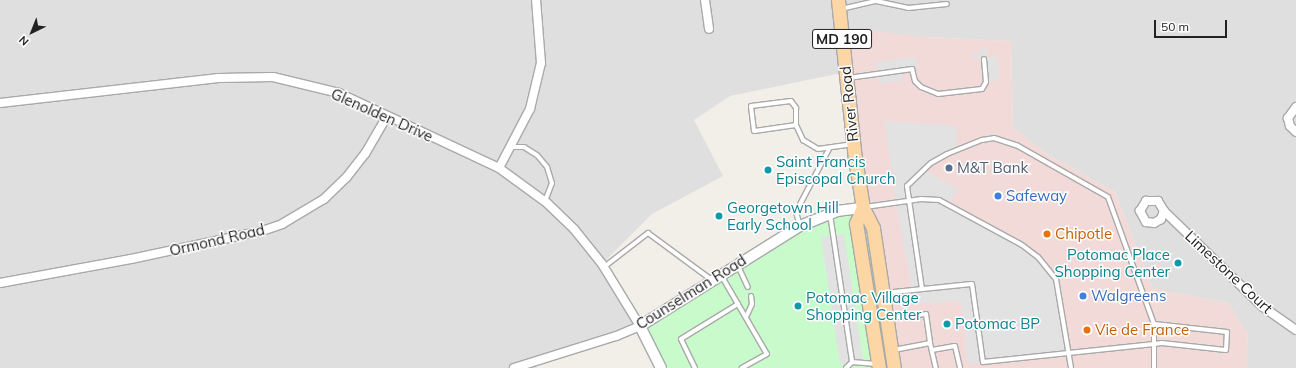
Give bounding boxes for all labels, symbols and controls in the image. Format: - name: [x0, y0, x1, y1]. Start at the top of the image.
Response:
- north arrow: [12, 12, 52, 52]
- scale bar: [1156, 12, 1229, 38]
- text: 50 m: [1161, 19, 1189, 34]
- road number: MD 190: [812, 27, 872, 51]
- text: N: [16, 33, 32, 49]
- street label: River Road: [836, 65, 862, 143]
- street label: Glenolden Drive: [328, 84, 436, 146]
- place label: Saint Francis Episcopal Church: [776, 152, 895, 187]
- place label: M&T Bank: [957, 159, 1028, 177]
- marker: M&T Bank: [944, 163, 954, 173]
- marker: Saint Francis Episcopal Church: [763, 165, 773, 175]
- place label: Safeway: [1006, 187, 1067, 205]
- marker: Safeway: [993, 191, 1003, 201]
- place label: Georgetown Hill Early School: [727, 198, 839, 233]
- marker: Georgetown Hill Early School: [714, 211, 724, 221]
- street label: Ormond Road: [168, 220, 266, 260]
- place label: Chipotle: [1055, 225, 1112, 243]
- street label: Limestone Court: [1182, 227, 1276, 317]
- marker: Chipotle: [1042, 229, 1052, 239]
- place label: Potomac Place Shopping Center: [1055, 245, 1170, 280]
- street label: Counselman Road: [633, 251, 749, 333]
- marker: Potomac Place Shopping Center: [1173, 258, 1183, 268]
- place label: Walgreens: [1091, 287, 1166, 305]
- place label: Potomac Village Shopping Center: [806, 288, 921, 323]
- marker: Walgreens: [1078, 291, 1088, 301]
- marker: Potomac Village Shopping Center: [793, 301, 803, 311]
- place label: Potomac BP: [955, 315, 1040, 333]
- marker: Potomac BP: [942, 319, 952, 329]
- place label: Vie de France: [1095, 321, 1189, 339]
- marker: Vie de France: [1082, 325, 1092, 335]

